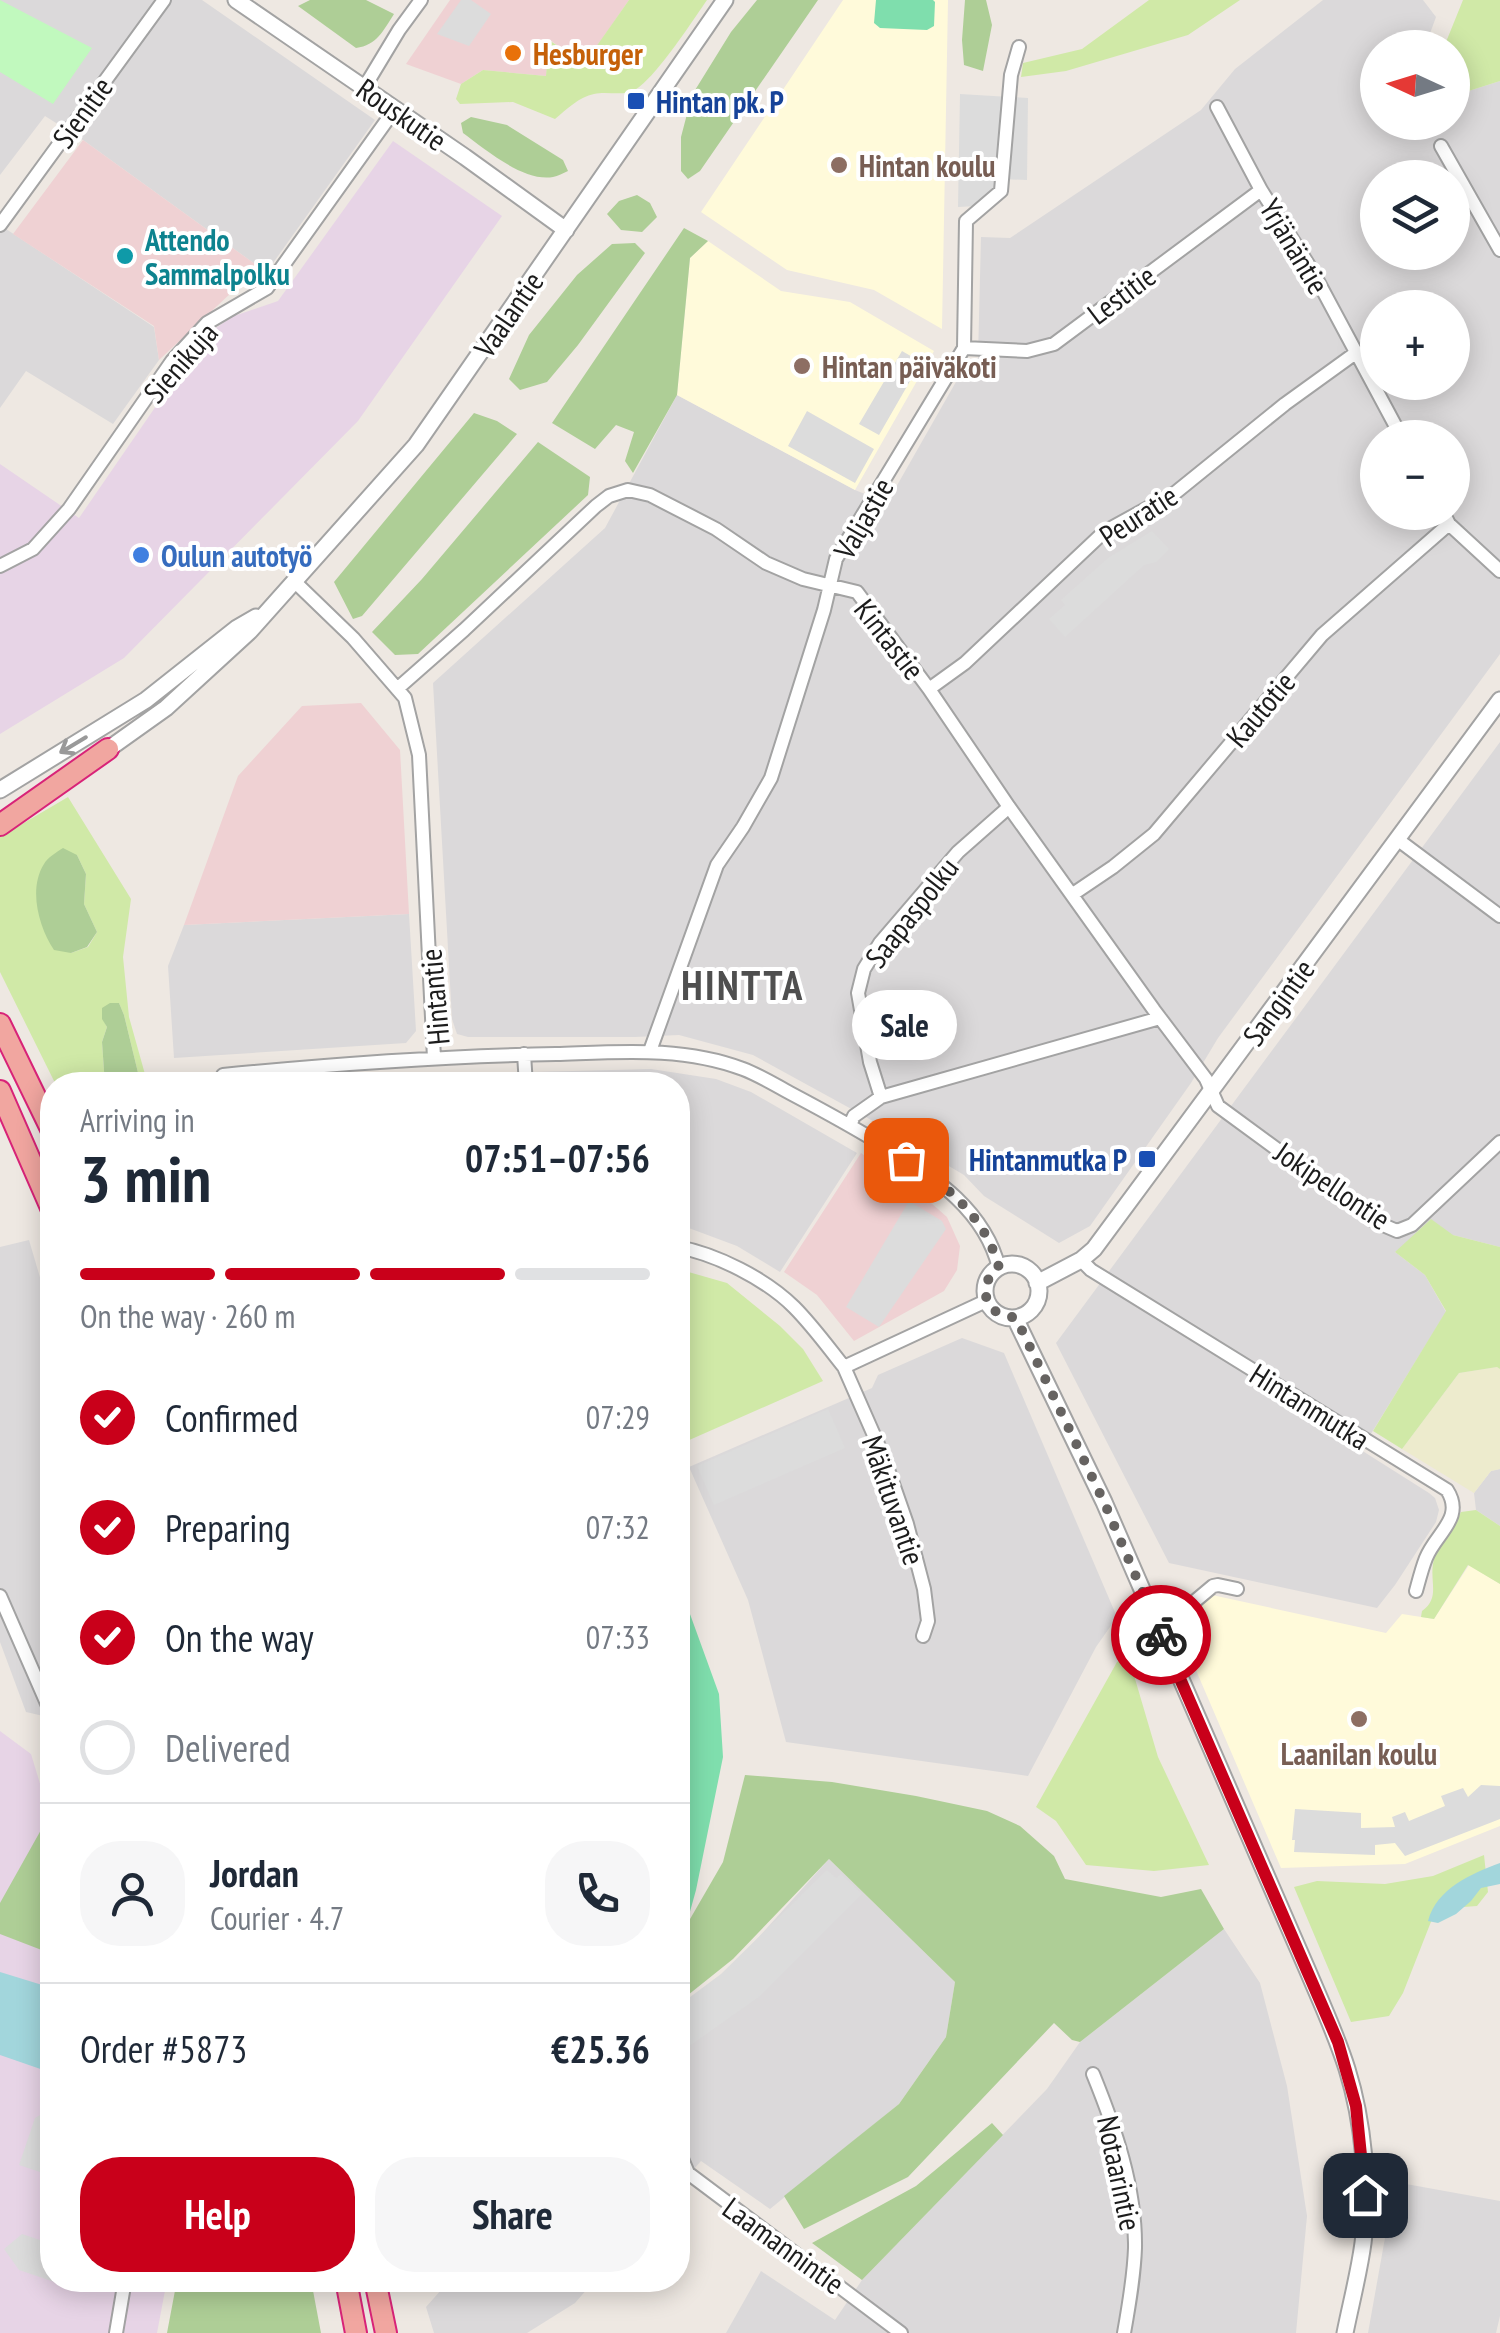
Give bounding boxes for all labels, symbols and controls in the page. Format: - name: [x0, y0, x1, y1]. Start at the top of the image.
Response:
- north arrow: [1360, 30, 1470, 140]
- map controls: [1360, 30, 1470, 530]
- place label: Hesburger: [533, 34, 643, 73]
- marker: Hesburger: [502, 42, 524, 64]
- street label: Sienitie: [43, 69, 121, 155]
- street label: Rouskutie: [349, 69, 455, 159]
- place label: Hintan pk. P: [656, 82, 784, 121]
- marker: Hintan pk. P: [625, 90, 647, 112]
- place label: Hintan koulu: [859, 146, 995, 185]
- marker: Hintan koulu: [828, 154, 850, 176]
- button: layers: [1360, 160, 1470, 270]
- street label: Yrjänäntie: [1251, 191, 1339, 301]
- place label: Attendo Sammalpolku: [144, 220, 290, 293]
- marker: Attendo Sammalpolku: [114, 245, 136, 267]
- street label: Lestitie: [1079, 256, 1163, 332]
- street label: Vaalantie: [464, 264, 552, 365]
- button: +: [1360, 290, 1470, 400]
- street label: Sienikuja: [134, 314, 226, 410]
- place label: Hintan päiväkoti: [822, 347, 997, 386]
- marker: Hintan päiväkoti: [791, 355, 813, 377]
- button: −: [1360, 420, 1470, 530]
- street label: Valjastie: [824, 470, 902, 566]
- street label: Peuratie: [1092, 475, 1184, 555]
- place label: Oulun autotyö: [161, 536, 312, 575]
- marker: Oulun autotyö: [130, 544, 152, 566]
- street label: Kintastie: [846, 591, 934, 687]
- street label: Kautotie: [1217, 663, 1303, 755]
- one-way arrow: [59, 735, 88, 755]
- street label: Saapaspolku: [856, 849, 966, 975]
- street label: Hintantie: [410, 947, 458, 1047]
- street label: Sangintie: [1233, 951, 1323, 1053]
- district label: HINTTA: [681, 959, 805, 1011]
- callout: Sale: [854, 990, 958, 1060]
- text: Sale: [880, 1004, 929, 1046]
- text: Arriving in: [80, 1099, 195, 1141]
- pin: [864, 1118, 949, 1203]
- street label: Jokipellontie: [1267, 1132, 1398, 1238]
- text: 07:51–07:56: [465, 1133, 650, 1182]
- icon: bag: [879, 1133, 934, 1188]
- text: 3 min: [80, 1136, 211, 1220]
- place label: Hintanmutka P: [969, 1140, 1127, 1179]
- marker: Hintanmutka P: [1136, 1148, 1158, 1170]
- text: On the way · 260 m: [80, 1295, 295, 1337]
- street label: Hintanmutka: [1243, 1354, 1377, 1458]
- icon: check: [80, 1390, 135, 1445]
- text: Confirmed: [165, 1393, 298, 1442]
- text: 07:29: [586, 1396, 650, 1438]
- street label: Mäkituvantie: [854, 1430, 934, 1570]
- icon: check: [80, 1500, 135, 1555]
- text: Preparing: [165, 1503, 291, 1552]
- text: 07:32: [586, 1506, 650, 1548]
- courier: [1111, 1585, 1211, 1685]
- icon: bike: [1134, 1608, 1189, 1663]
- icon: check: [80, 1610, 135, 1665]
- text: On the way: [165, 1613, 313, 1662]
- text: 07:33: [586, 1616, 650, 1658]
- marker: Laanilan koulu: [1348, 1708, 1370, 1730]
- text: Delivered: [165, 1723, 291, 1772]
- place label: Laanilan koulu: [1281, 1734, 1437, 1773]
- button: person: [80, 1841, 185, 1946]
- button: phone: [545, 1841, 650, 1946]
- text: Jordan: [210, 1848, 299, 1897]
- text: Courier · 4.7: [210, 1897, 344, 1939]
- text: Order #5873: [80, 2024, 247, 2073]
- text: €25.36: [551, 2024, 650, 2073]
- street label: Notaarintie: [1089, 2112, 1151, 2234]
- pin: [1323, 2153, 1408, 2238]
- button: Help: [80, 2157, 355, 2272]
- button: Share: [375, 2157, 650, 2272]
- icon: home: [1338, 2168, 1393, 2223]
- street label: Laamannintie: [716, 2188, 852, 2302]

